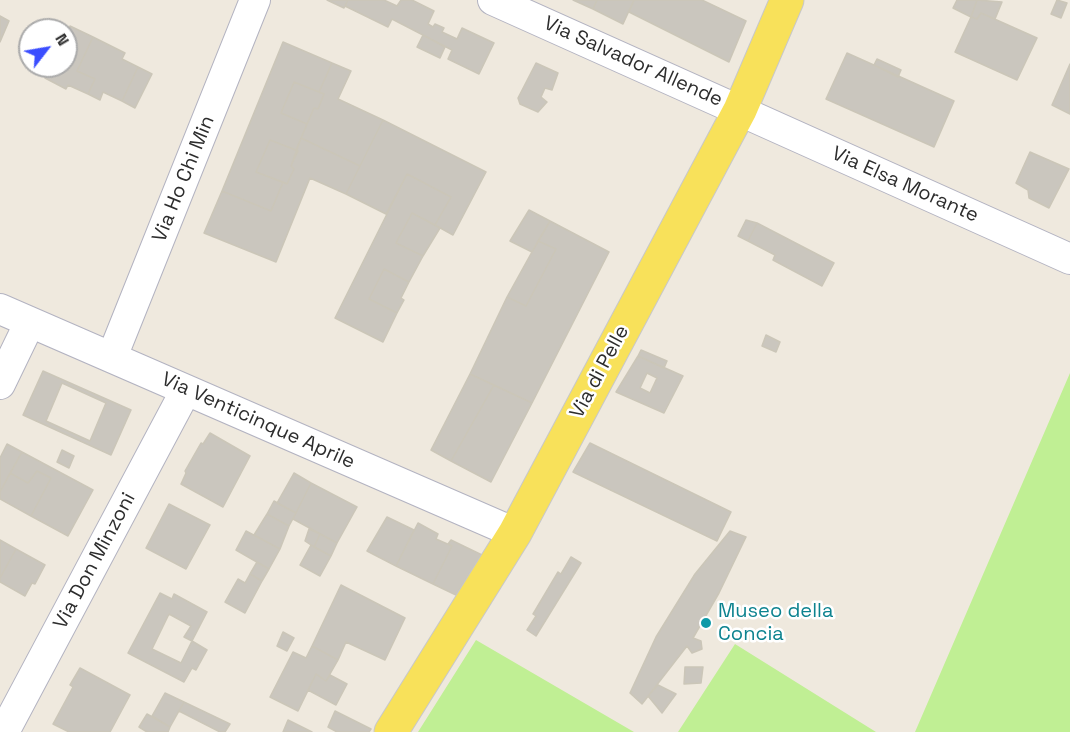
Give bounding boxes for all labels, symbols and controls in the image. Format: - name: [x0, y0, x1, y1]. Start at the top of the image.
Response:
- street label: Via Salvador Allende: [540, 12, 726, 112]
- north arrow: [18, 18, 78, 78]
- text: N: [50, 29, 74, 50]
- street label: Via Ho Chi Min: [148, 112, 220, 246]
- street label: Via Elsa Morante: [828, 142, 982, 228]
- street label: Via di Pelle: [565, 321, 635, 423]
- street label: Via Venticinque Aprile: [157, 367, 359, 475]
- street label: Via Don Minzoni: [49, 489, 141, 633]
- place label: Museo della Concia: [718, 600, 833, 647]
- marker: Museo della Concia: [699, 616, 713, 630]

